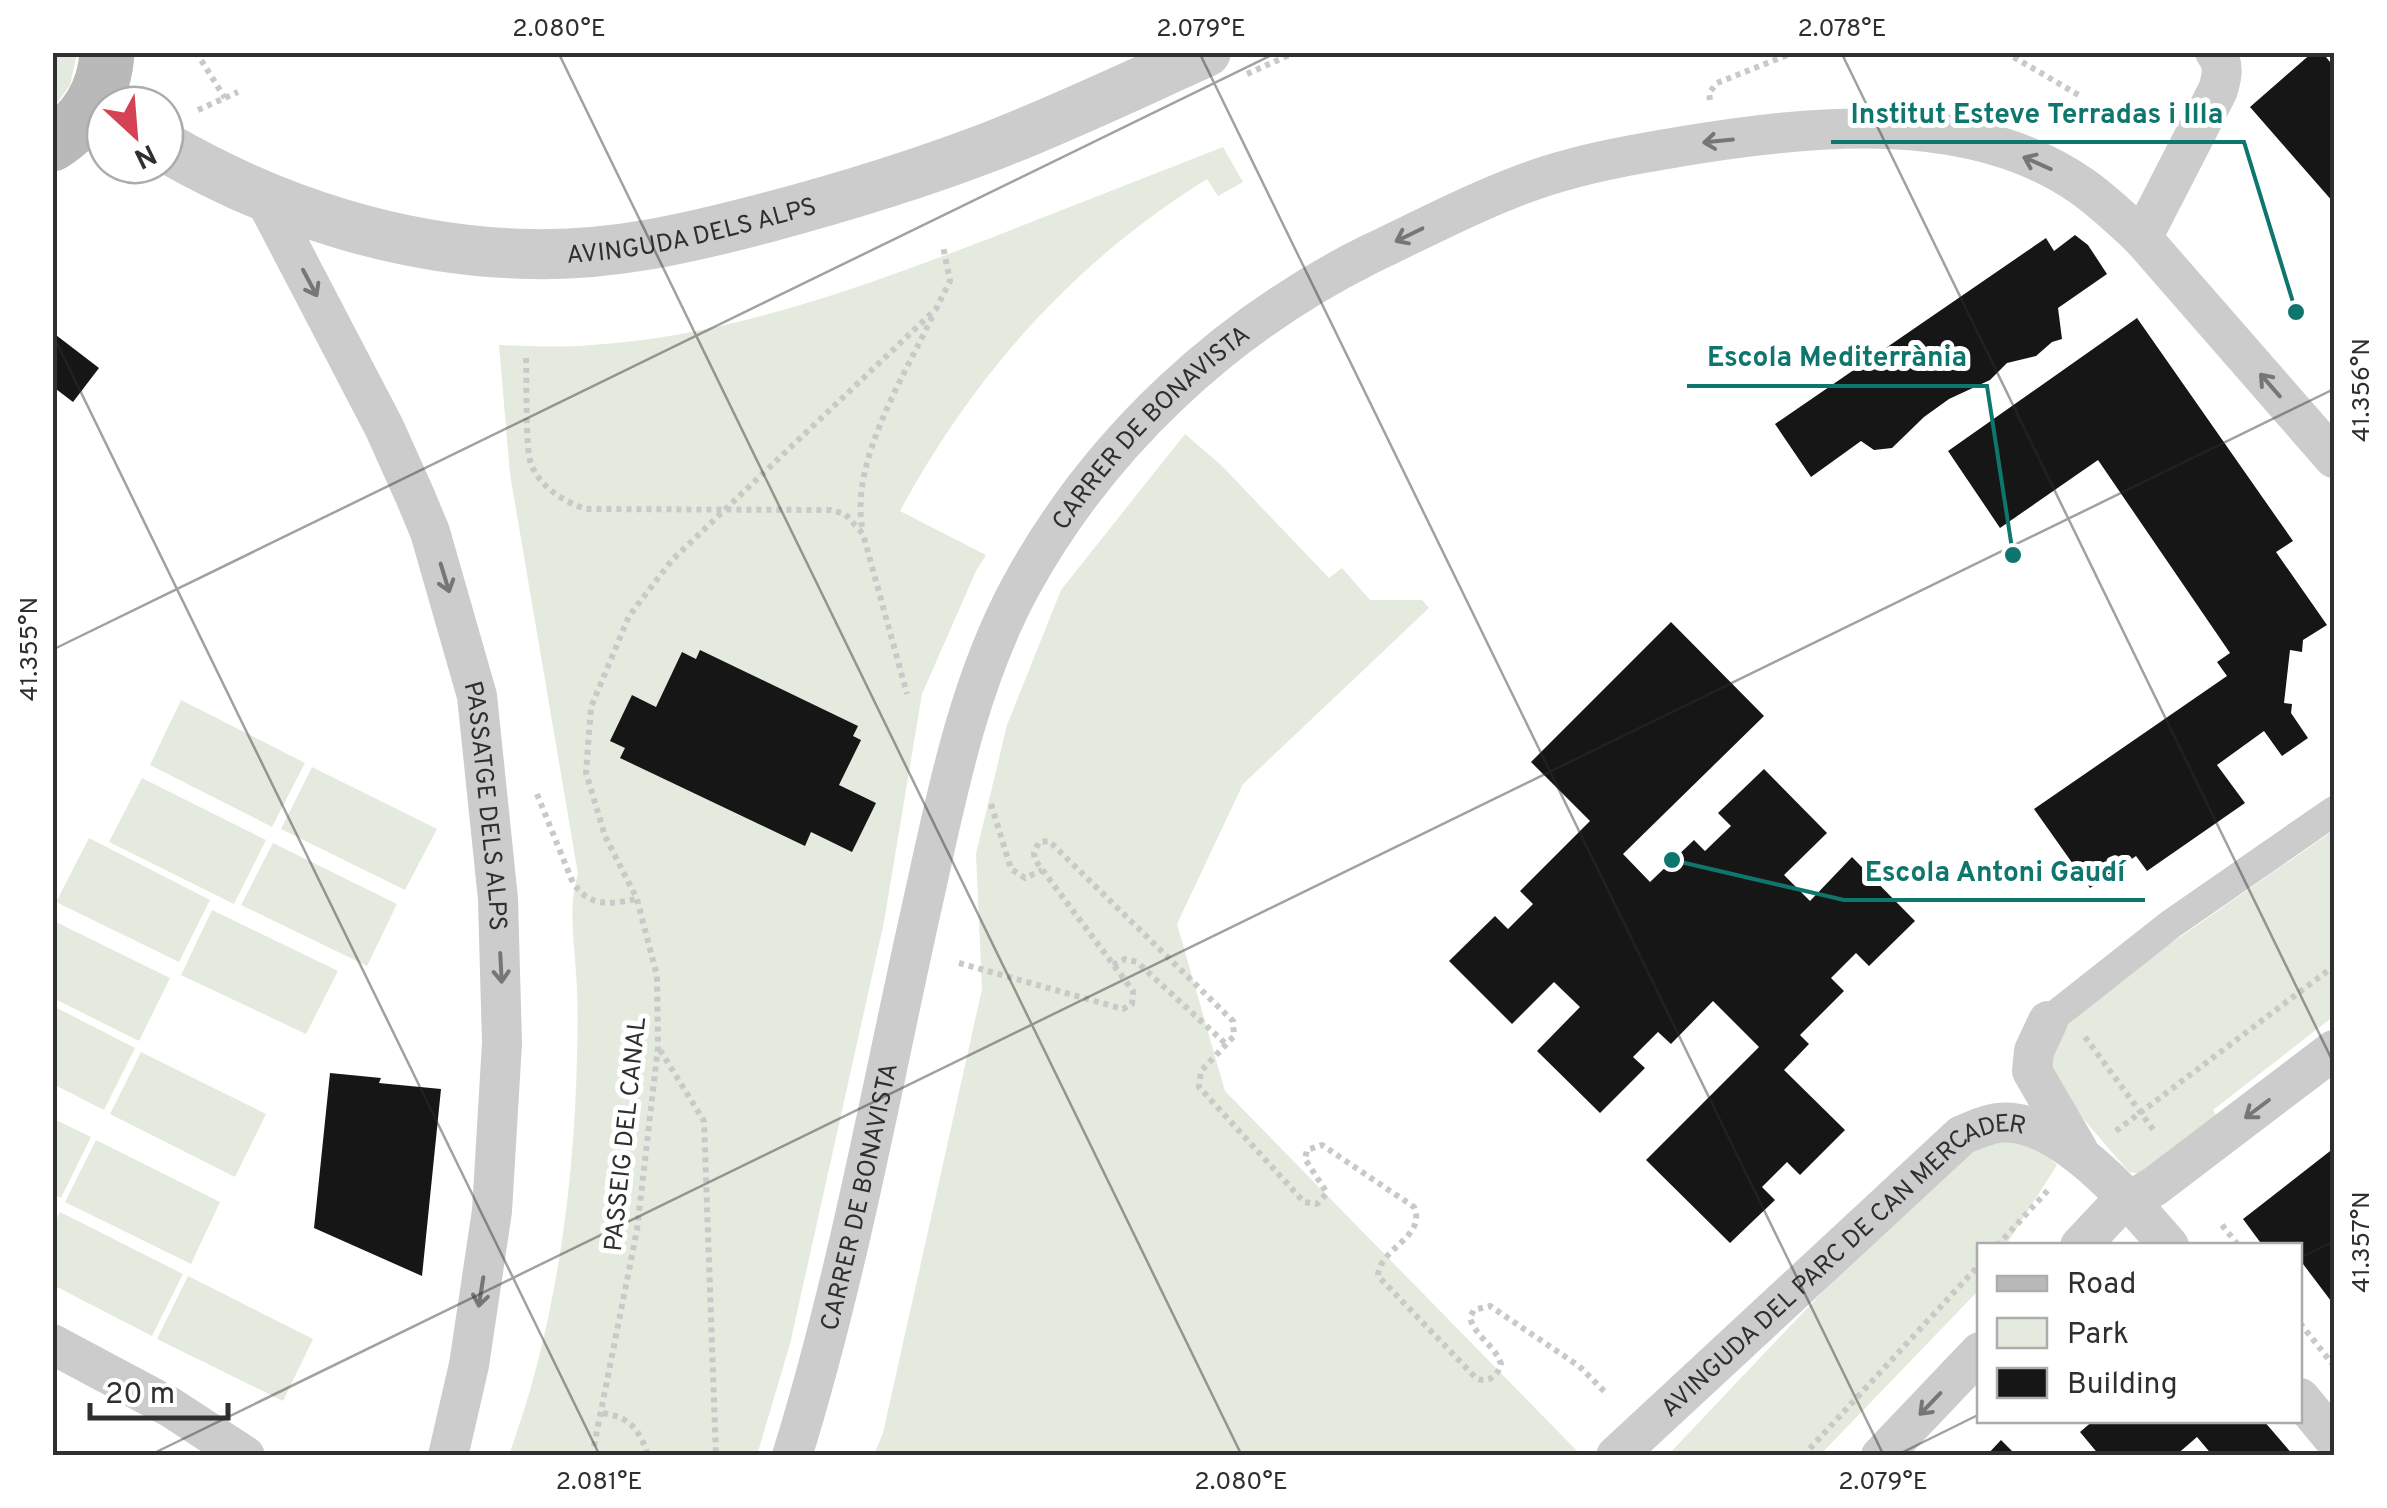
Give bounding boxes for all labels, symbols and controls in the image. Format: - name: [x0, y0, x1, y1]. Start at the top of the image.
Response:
- text: 2.080°E: [512, 14, 606, 46]
- text: 2.079°E: [1156, 14, 1246, 46]
- text: 2.078°E: [1797, 14, 1887, 46]
- callout: Institut Esteve Terradas i Illa: [1831, 84, 2244, 142]
- north arrow: [85, 85, 185, 185]
- text: Institut Esteve Terradas i Illa: [1851, 98, 2223, 134]
- one-way arrow: [1702, 132, 1735, 151]
- text: N: [128, 134, 162, 175]
- one-way arrow: [2022, 153, 2053, 171]
- street label: AVINGUDA DELS ALPS: [566, 192, 820, 273]
- one-way arrow: [1395, 226, 1424, 245]
- one-way arrow: [301, 268, 320, 298]
- street label: CARRER DE BONAVISTA: [1046, 320, 1257, 537]
- callout: Escola Mediterrània: [1687, 328, 1987, 386]
- text: 41.356°N: [2347, 338, 2379, 442]
- text: Escola Mediterrània: [1707, 341, 1967, 377]
- one-way arrow: [2259, 373, 2282, 398]
- one-way arrow: [437, 562, 455, 594]
- text: 41.355°N: [15, 597, 47, 701]
- street label: PASSATGE DELS ALPS: [455, 678, 512, 931]
- callout: Escola Antoni Gaudí: [1844, 842, 2145, 900]
- text: Escola Antoni Gaudí: [1865, 856, 2127, 892]
- one-way arrow: [492, 951, 511, 983]
- street label: PASSEIG DEL CANAL: [599, 1016, 655, 1253]
- street label: CARRER DE BONAVISTA: [815, 1060, 907, 1334]
- one-way arrow: [2244, 1098, 2271, 1119]
- street label: AVINGUDA DEL PARC DE CAN MERCADER: [1655, 1109, 2028, 1425]
- text: 41.357°N: [2347, 1191, 2379, 1293]
- legend: [1977, 1243, 2302, 1423]
- text: Road: [2067, 1267, 2136, 1304]
- one-way arrow: [471, 1275, 489, 1307]
- text: Park: [2067, 1317, 2129, 1354]
- scale bar: [90, 1358, 228, 1420]
- text: Building: [2067, 1367, 2178, 1404]
- text: 20 m: [105, 1377, 175, 1414]
- one-way arrow: [1918, 1391, 1942, 1415]
- text: 2.081°E: [556, 1467, 642, 1499]
- text: 2.080°E: [1194, 1467, 1288, 1499]
- text: 2.079°E: [1838, 1467, 1928, 1499]

